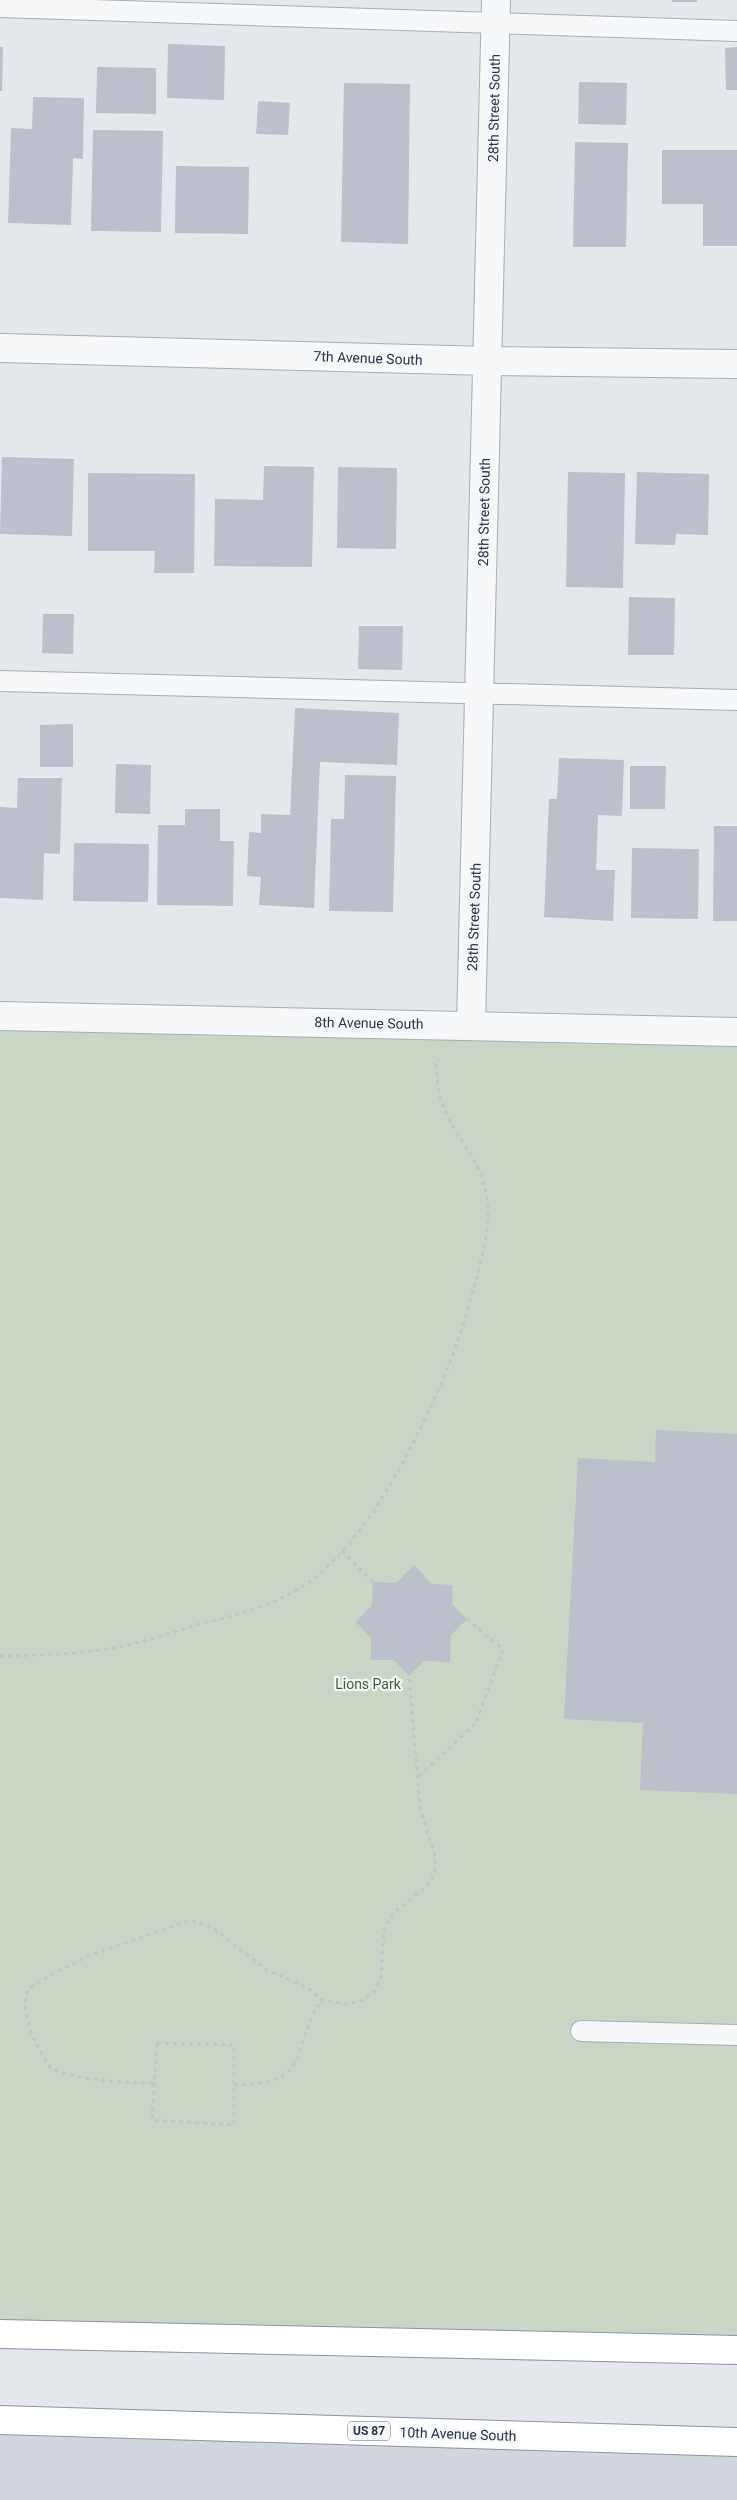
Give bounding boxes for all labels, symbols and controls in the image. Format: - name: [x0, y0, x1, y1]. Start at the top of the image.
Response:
- street label: 28th Street South: [485, 54, 503, 162]
- street label: 7th Avenue South: [313, 348, 423, 368]
- street label: 28th Street South: [475, 458, 493, 566]
- street label: 28th Street South: [464, 863, 484, 971]
- street label: 8th Avenue South: [314, 1014, 424, 1032]
- park label: Lions Park: [335, 1676, 402, 1692]
- road number: US 87: [348, 2422, 390, 2440]
- street label: 10th Avenue South: [399, 2424, 517, 2444]

